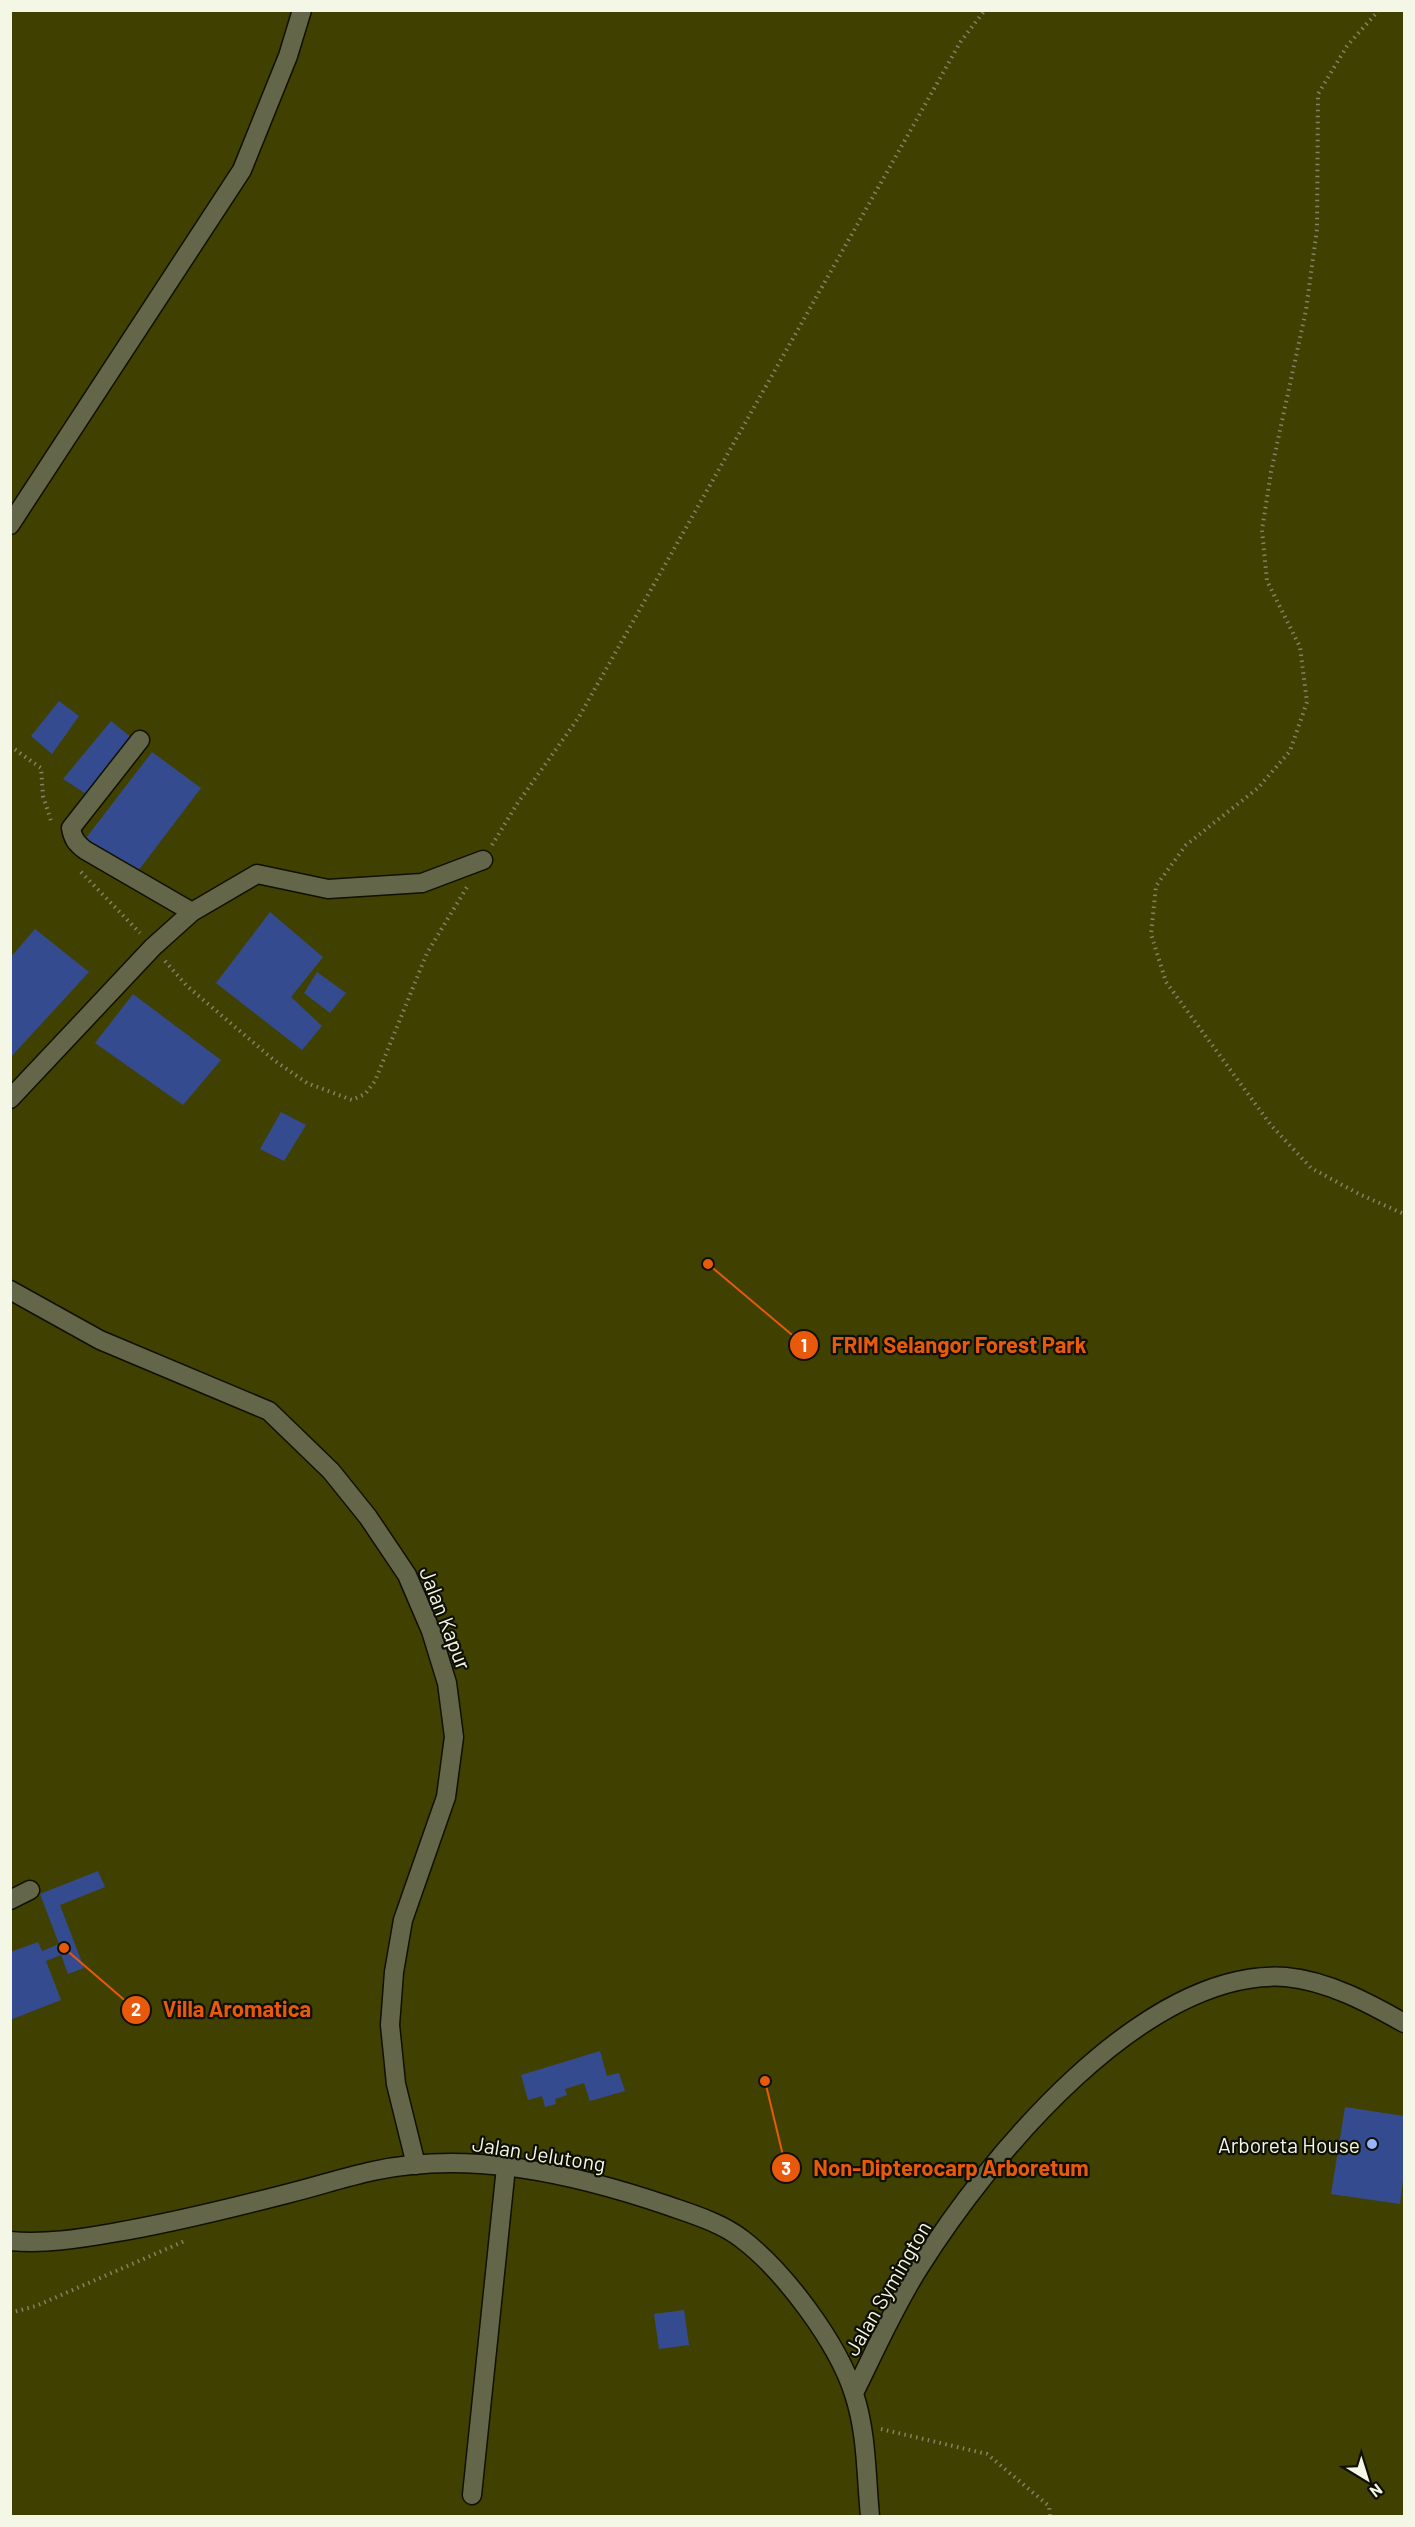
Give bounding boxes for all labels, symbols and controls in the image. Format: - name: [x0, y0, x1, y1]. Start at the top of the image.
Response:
- callout: FRIM Selangor Forest Park: [789, 1325, 1098, 1365]
- text: FRIM Selangor Forest Park: [831, 1331, 1087, 1357]
- text: 1: [801, 1334, 807, 1356]
- street label: Jalan Kapur: [415, 1563, 477, 1673]
- callout: Villa Aromatica: [121, 1990, 323, 2030]
- text: Villa Aromatica: [163, 1995, 311, 2021]
- text: 2: [131, 1998, 141, 2020]
- street label: Jalan Jelutong: [471, 2130, 607, 2176]
- place label: Arboreta House: [1218, 2132, 1360, 2157]
- marker: Arboreta House: [1365, 2137, 1379, 2151]
- callout: Non-Dipterocarp Arboretum: [771, 2148, 1100, 2188]
- text: Non-Dipterocarp Arboretum: [813, 2154, 1089, 2180]
- text: 3: [781, 2157, 791, 2179]
- street label: Jalan Symington: [838, 2216, 936, 2360]
- north arrow: [1337, 2449, 1397, 2509]
- text: N: [1367, 2480, 1387, 2502]

